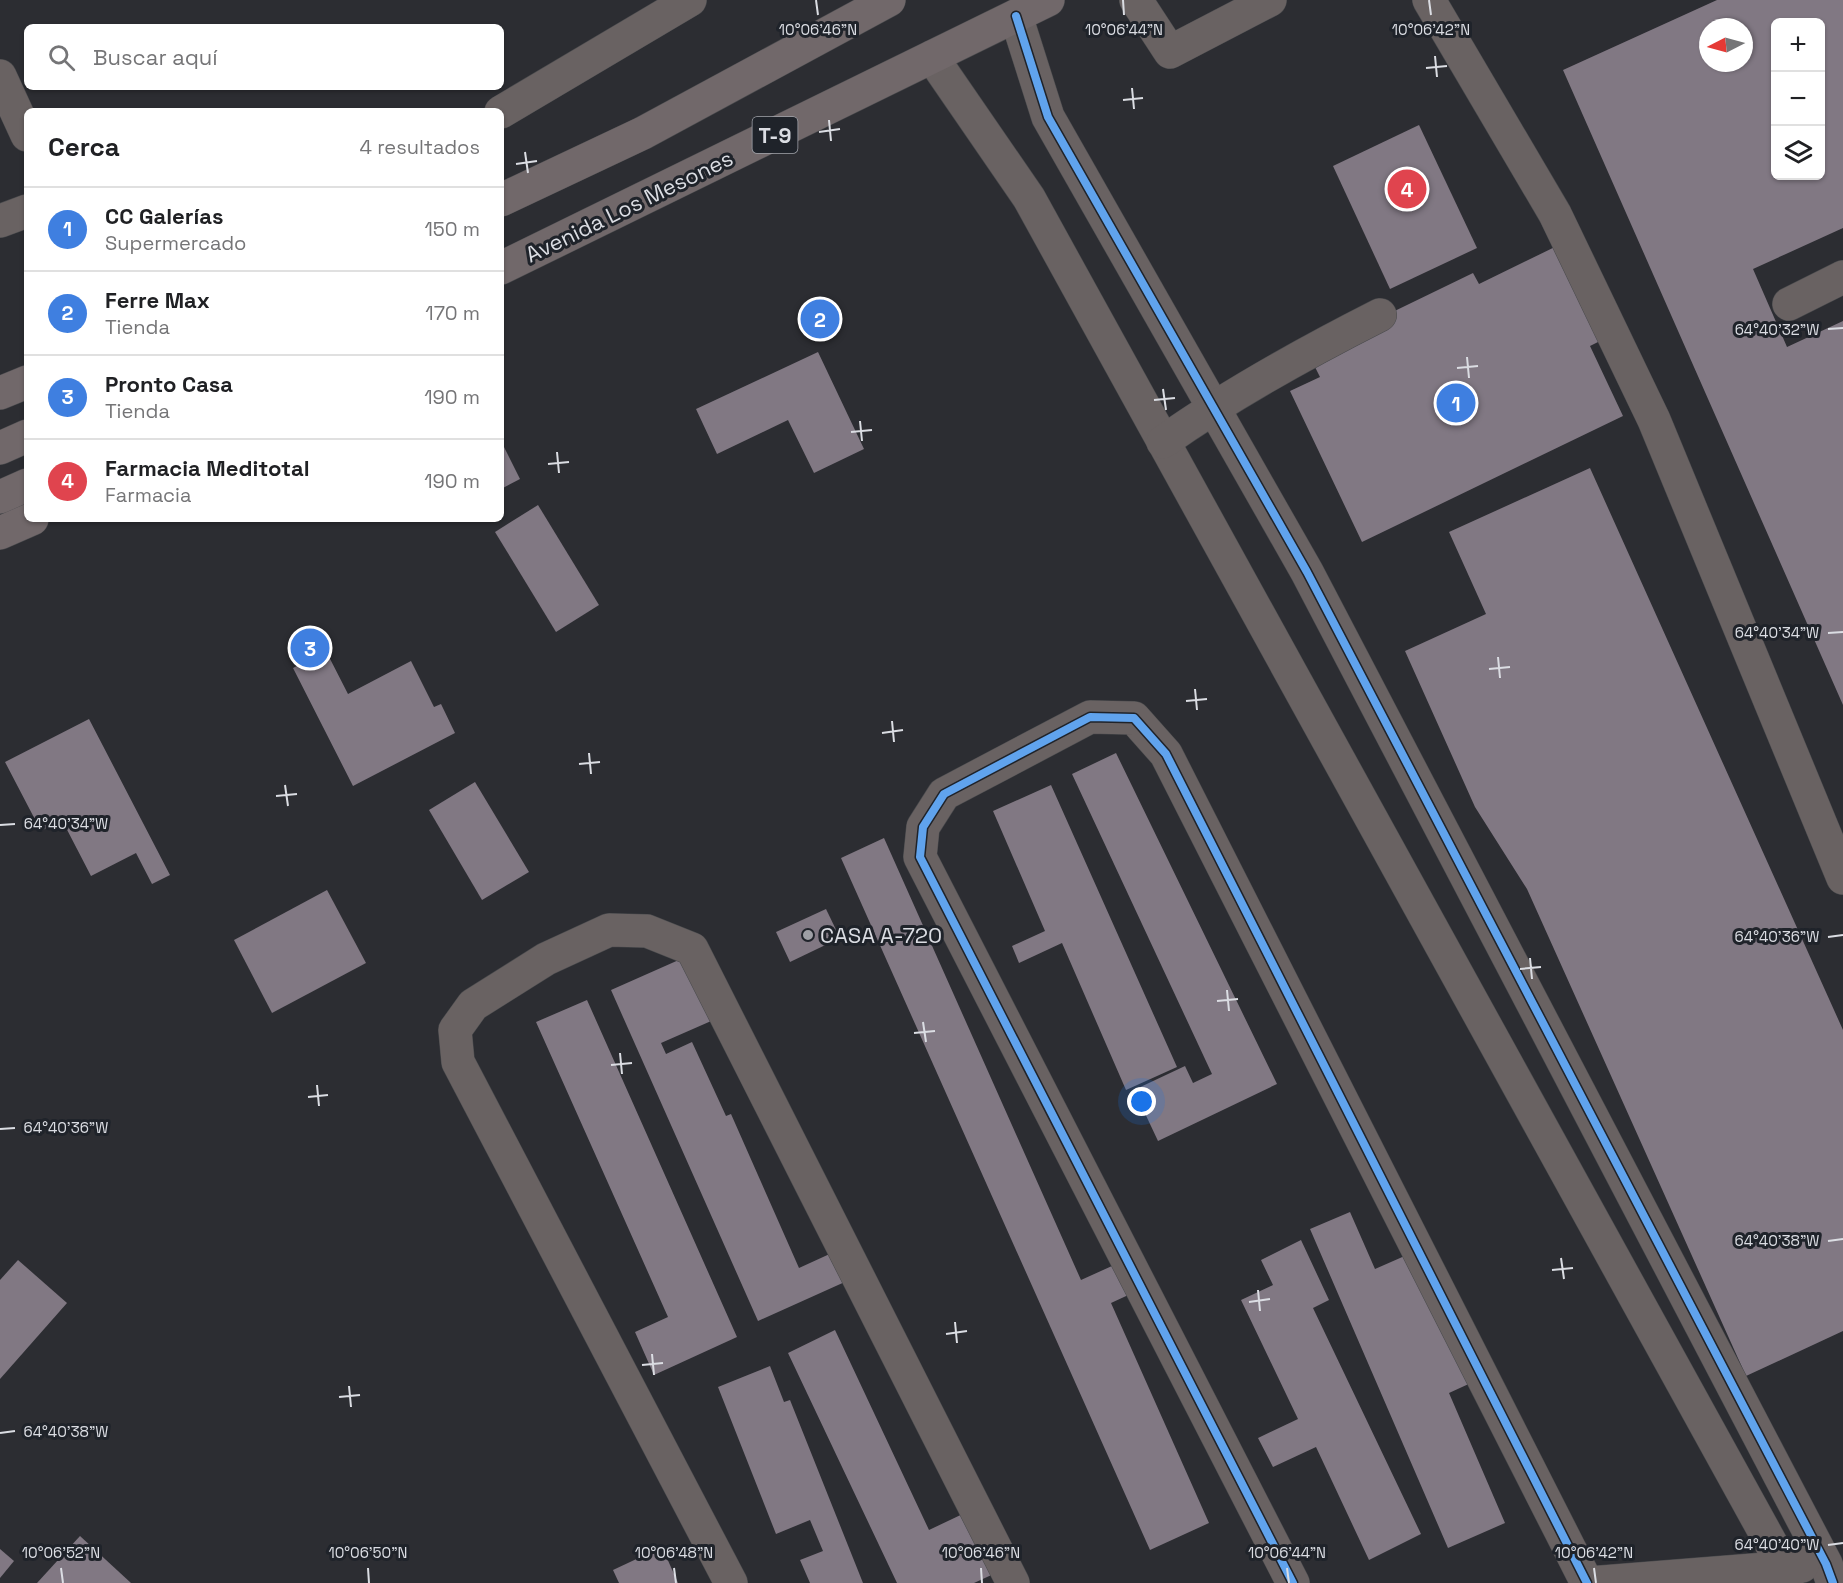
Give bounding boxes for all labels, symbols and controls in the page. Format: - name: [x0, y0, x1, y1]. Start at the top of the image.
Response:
- north arrow: [1699, 18, 1753, 72]
- map controls: [1771, 18, 1825, 180]
- button: +: [1771, 18, 1825, 72]
- text: 10°06'46"N: [779, 20, 857, 39]
- text: 10°06'44"N: [1085, 20, 1163, 39]
- text: 10°06'42"N: [1392, 20, 1470, 39]
- search box: [24, 24, 504, 90]
- icon: search: [45, 41, 78, 74]
- text: Buscar aquí: [93, 43, 218, 71]
- button: −: [1771, 72, 1825, 126]
- road number: T-9: [752, 117, 798, 153]
- button: layers: [1771, 126, 1825, 180]
- text: Cerca: [48, 130, 120, 164]
- text: 4 resultados: [360, 134, 480, 160]
- street label: Avenida Los Mesones: [521, 144, 737, 268]
- pin: 4: [1388, 166, 1426, 212]
- text: CC Galerías: [105, 202, 223, 230]
- text: 1: [63, 216, 72, 242]
- text: 150 m: [425, 216, 480, 242]
- text: Supermercado: [105, 230, 246, 256]
- text: Ferre Max: [105, 286, 210, 314]
- pin: 2: [800, 296, 840, 342]
- text: 2: [62, 300, 73, 326]
- text: 170 m: [425, 300, 480, 326]
- text: Tienda: [105, 314, 170, 340]
- text: 64°40'32"W: [1735, 320, 1819, 339]
- text: Pronto Casa: [105, 370, 233, 398]
- pin: 1: [1436, 380, 1476, 426]
- text: 3: [61, 384, 74, 410]
- text: 190 m: [424, 384, 480, 410]
- text: Tienda: [105, 398, 170, 424]
- text: Farmacia Meditotal: [105, 454, 310, 482]
- text: 4: [61, 468, 74, 494]
- text: 190 m: [424, 468, 480, 494]
- text: Farmacia: [105, 482, 191, 508]
- text: 64°40'34"W: [1735, 623, 1819, 642]
- pin: 3: [290, 626, 330, 670]
- text: 64°40'34"W: [24, 814, 108, 833]
- place label: CASA A-720: [820, 921, 942, 949]
- text: 64°40'36"W: [1735, 927, 1819, 946]
- marker: CASA A-720: [801, 928, 815, 942]
- your location: [1127, 1087, 1156, 1116]
- text: 64°40'36"W: [24, 1118, 108, 1137]
- text: 64°40'38"W: [1735, 1231, 1819, 1250]
- text: 64°40'38"W: [24, 1422, 108, 1441]
- text: 64°40'40"W: [1735, 1535, 1819, 1554]
- text: 10°06'52"N: [22, 1543, 100, 1562]
- text: 10°06'50"N: [328, 1543, 408, 1562]
- text: 10°06'48"N: [635, 1543, 713, 1562]
- text: 10°06'46"N: [942, 1543, 1020, 1562]
- text: 10°06'44"N: [1248, 1543, 1326, 1562]
- text: 10°06'42"N: [1555, 1543, 1633, 1562]

